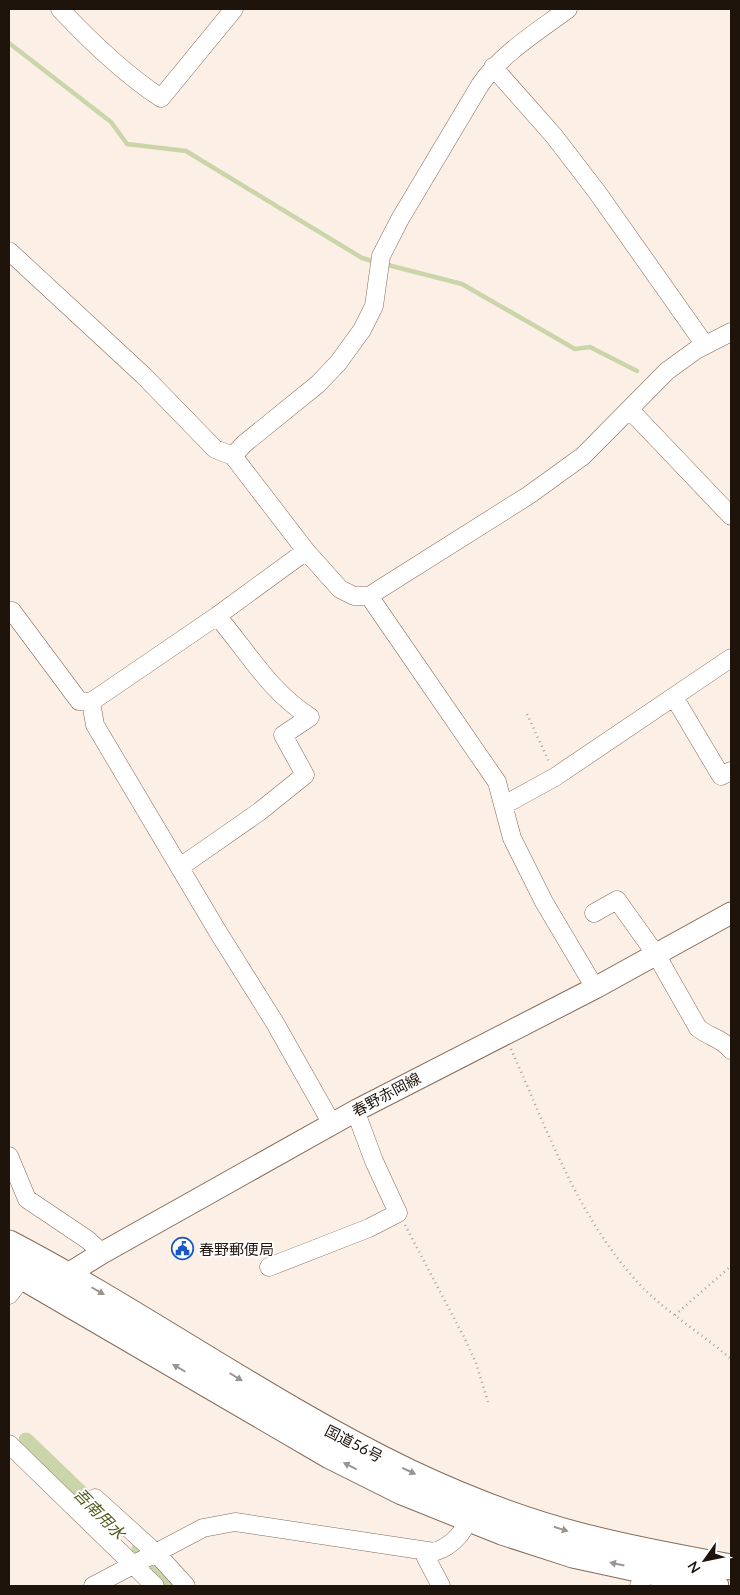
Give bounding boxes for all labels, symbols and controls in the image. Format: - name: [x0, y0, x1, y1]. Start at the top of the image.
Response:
- street label: 春野赤岡線: [349, 1068, 423, 1120]
- public building icon: 春野郵便局: [171, 1237, 195, 1261]
- place label: 春野郵便局: [199, 1240, 274, 1258]
- one-way arrow: [90, 1287, 105, 1295]
- one-way arrow: [172, 1364, 185, 1373]
- one-way arrow: [229, 1372, 242, 1381]
- street label: 国道56号: [322, 1421, 386, 1465]
- one-way arrow: [343, 1462, 357, 1470]
- one-way arrow: [402, 1468, 416, 1476]
- water label: 吾南用水: [71, 1484, 131, 1544]
- one-way arrow: [553, 1526, 568, 1534]
- north arrow: [680, 1535, 730, 1585]
- text: N: [684, 1558, 704, 1577]
- one-way arrow: [609, 1560, 624, 1568]

